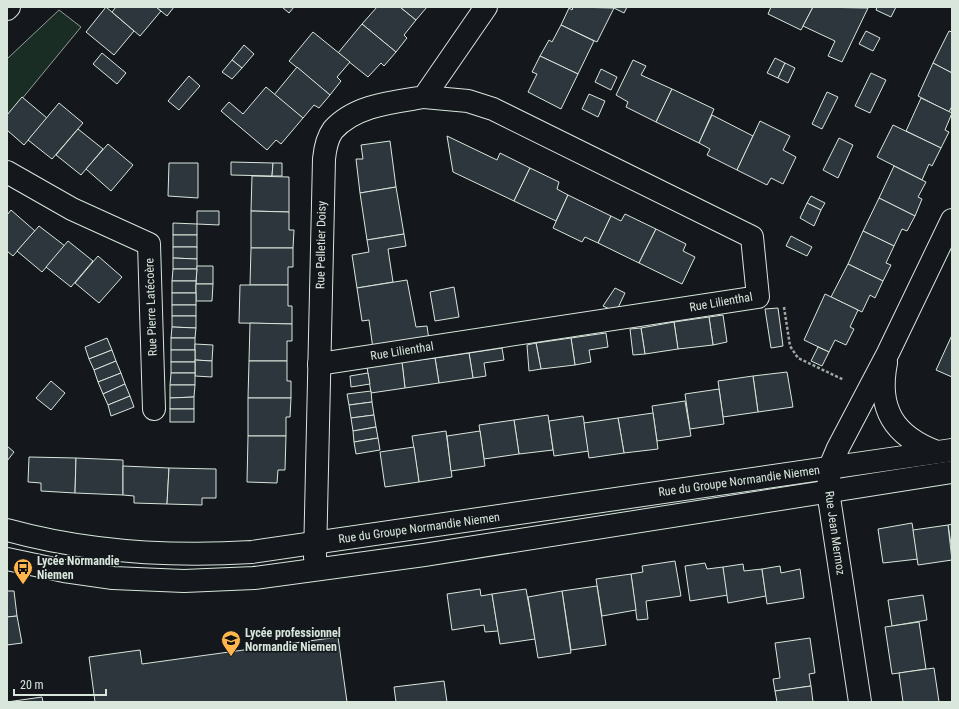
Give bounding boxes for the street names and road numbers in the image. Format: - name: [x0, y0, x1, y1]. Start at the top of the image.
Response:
- street label: Rue Pelletier Doisy: [313, 201, 329, 289]
- street label: Rue Pierre Latécoère: [142, 257, 160, 356]
- street label: Rue Lilienthal: [688, 290, 754, 314]
- street label: Rue Lilienthal: [369, 339, 435, 363]
- street label: Rue du Groupe Normandie Niemen: [657, 463, 821, 499]
- street label: Rue Jean Mermoz: [822, 490, 848, 576]
- street label: Rue du Groupe Normandie Niemen: [337, 510, 501, 546]

